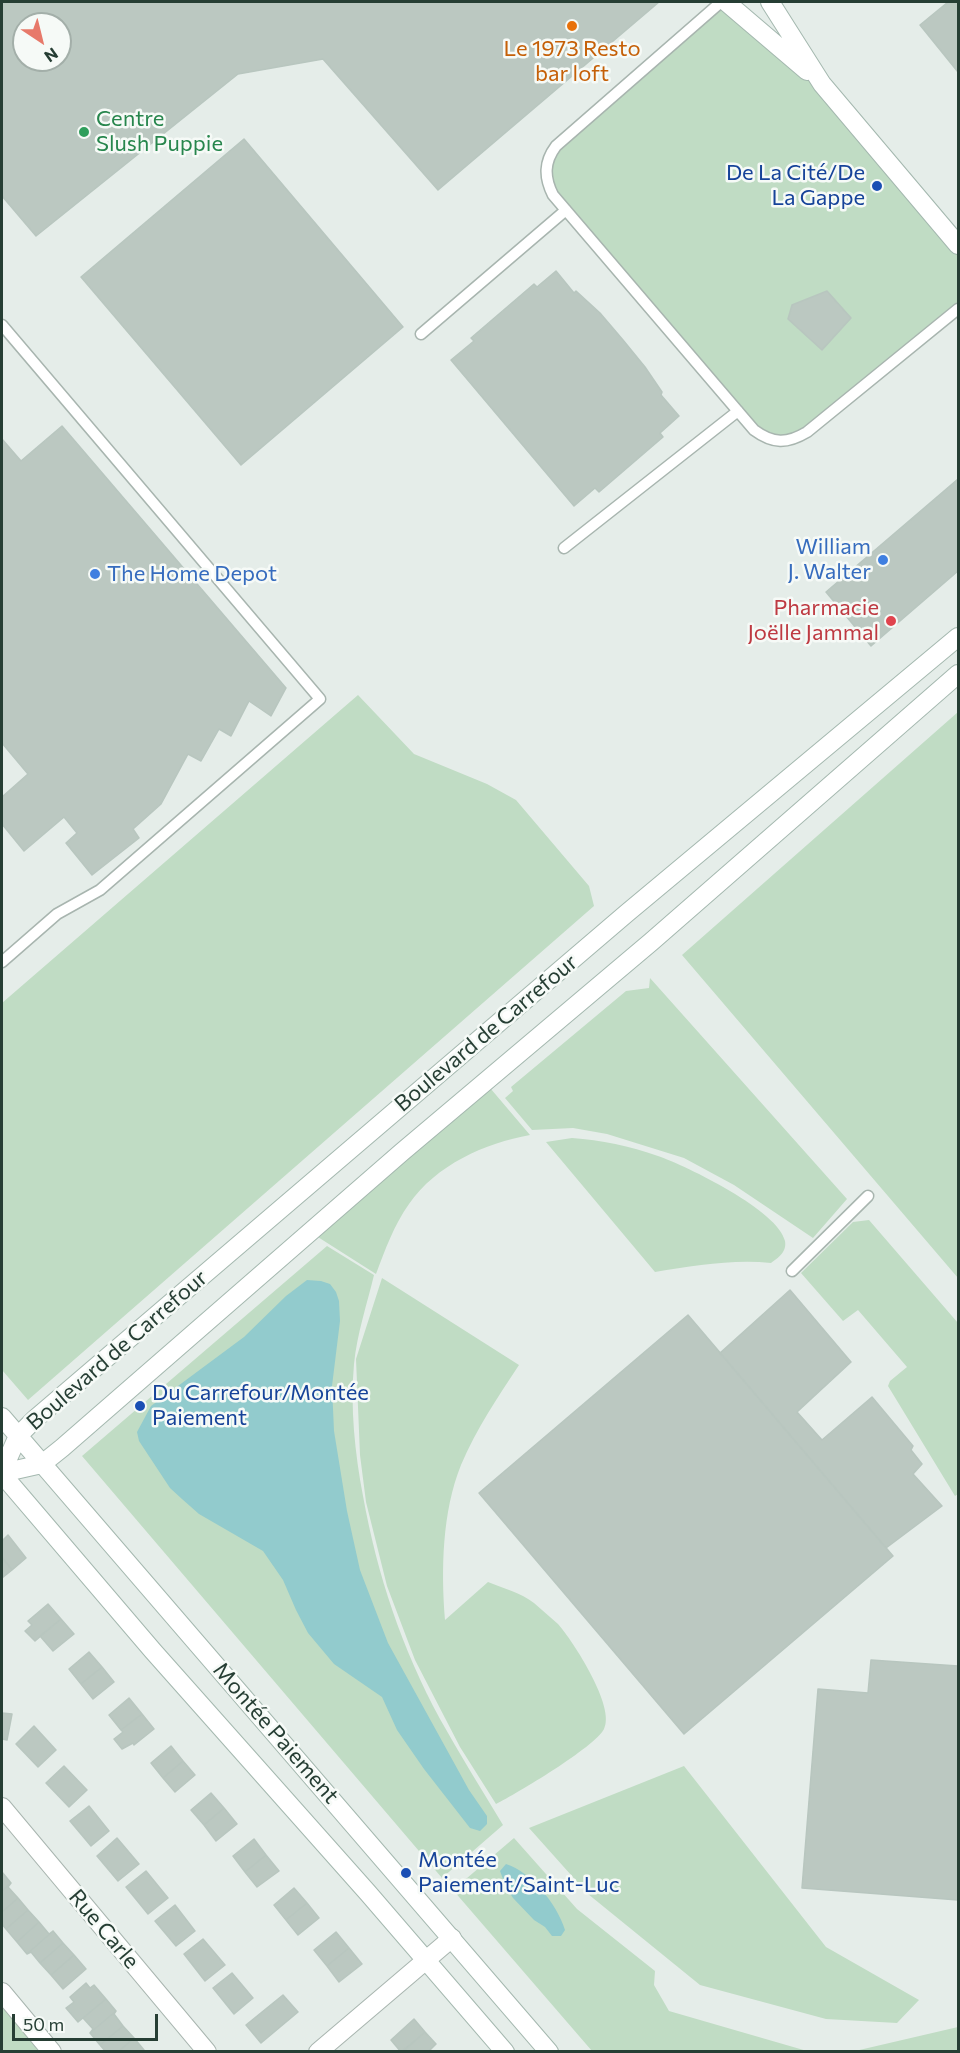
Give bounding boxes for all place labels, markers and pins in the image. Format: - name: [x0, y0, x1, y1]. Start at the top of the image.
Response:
- marker: Le 1973 Resto bar loft: [565, 19, 579, 33]
- place label: Le 1973 Resto bar loft: [503, 36, 641, 88]
- place label: Centre Slush Puppie: [96, 106, 223, 158]
- marker: Centre Slush Puppie: [77, 125, 91, 139]
- place label: De La Cité/De La Gappe: [726, 160, 865, 212]
- marker: De La Cité/De La Gappe: [870, 179, 884, 193]
- place label: William J. Walter: [788, 534, 871, 586]
- marker: William J. Walter: [876, 553, 890, 567]
- place label: The Home Depot: [107, 561, 277, 587]
- marker: The Home Depot: [88, 567, 102, 581]
- place label: Pharmacie Joëlle Jammal: [747, 595, 879, 646]
- marker: Pharmacie Joëlle Jammal: [884, 614, 898, 628]
- place label: Du Carrefour/Montée Paiement: [152, 1380, 369, 1432]
- marker: Du Carrefour/Montée Paiement: [133, 1399, 147, 1413]
- place label: Montée Paiement/Saint-Luc: [418, 1847, 620, 1898]
- marker: Montée Paiement/Saint-Luc: [399, 1866, 413, 1880]

